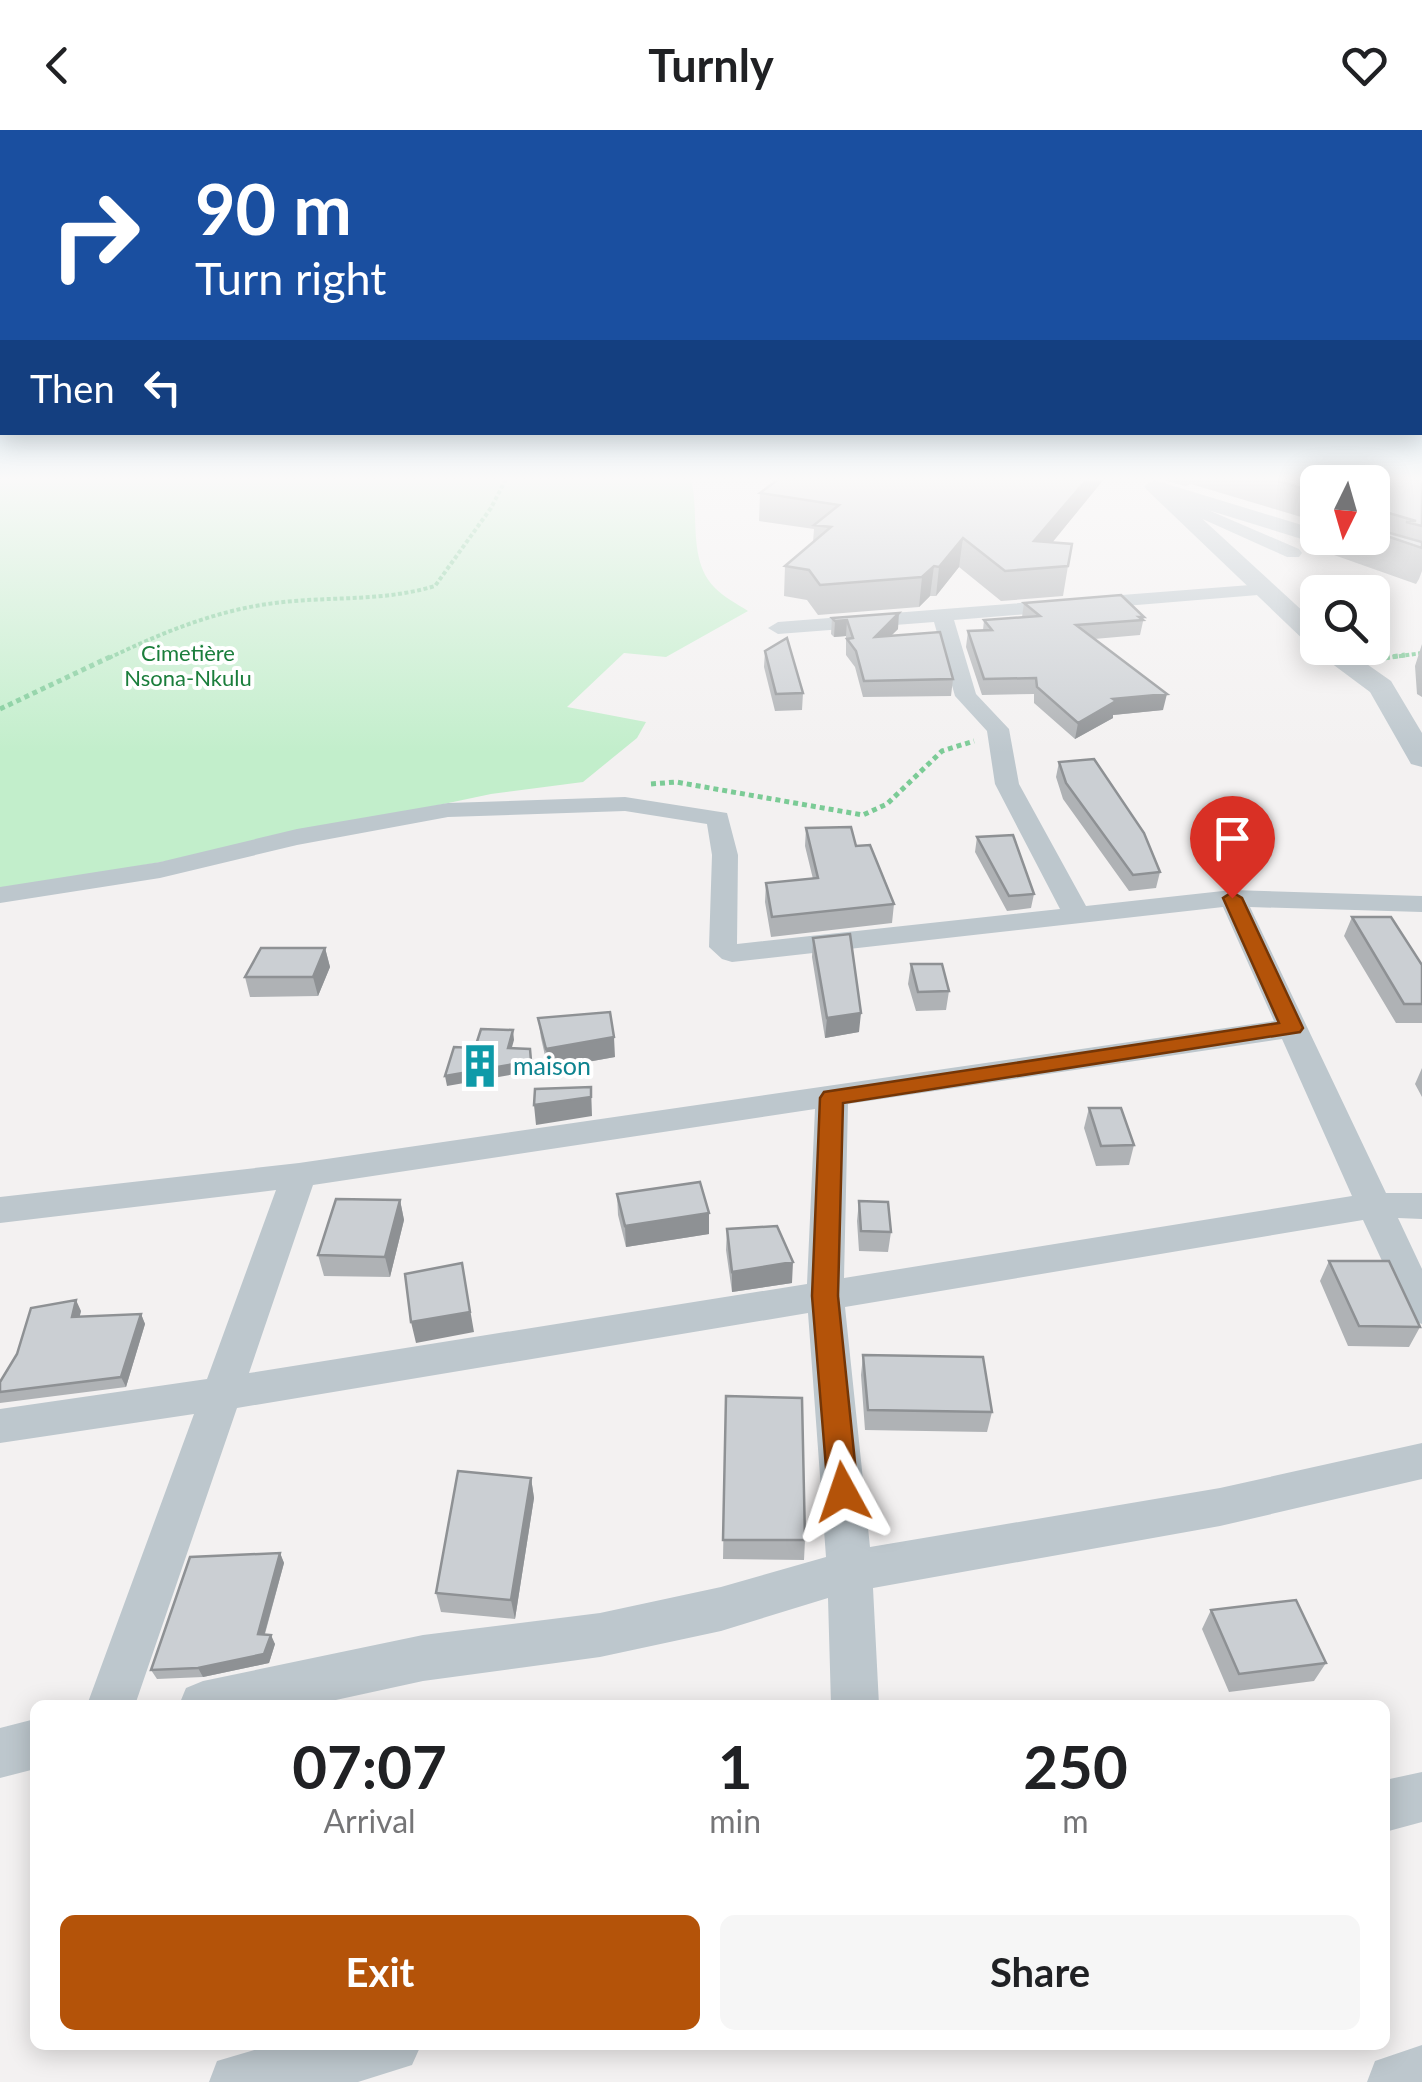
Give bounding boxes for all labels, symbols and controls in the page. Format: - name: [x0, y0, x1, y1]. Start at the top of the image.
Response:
- icon: back: [30, 38, 85, 93]
- text: Turnly: [648, 38, 774, 92]
- icon: heart: [1337, 38, 1392, 93]
- text: 90 m: [195, 166, 352, 250]
- icon: right: [30, 170, 160, 300]
- text: Turn right: [195, 251, 386, 305]
- icon: left: [135, 360, 190, 415]
- text: Then: [30, 365, 115, 411]
- north arrow: [1300, 465, 1390, 555]
- map controls: [1300, 465, 1390, 665]
- button: search: [1300, 575, 1390, 665]
- park label: Cimetière Nsona-Nkulu: [124, 639, 252, 691]
- pin: [1190, 796, 1275, 899]
- icon: arrive: [1205, 811, 1260, 866]
- building icon: maison: [456, 1042, 504, 1090]
- place label: maison: [513, 1050, 591, 1080]
- position arrow: [791, 1440, 895, 1544]
- text: 07:07: [292, 1730, 447, 1802]
- text: 1: [718, 1730, 753, 1802]
- text: 250: [1023, 1730, 1128, 1802]
- text: Arrival: [323, 1801, 416, 1840]
- text: min: [709, 1801, 761, 1840]
- text: m: [1062, 1801, 1089, 1840]
- button: Exit: [60, 1915, 700, 2030]
- button: Share: [720, 1915, 1360, 2030]

